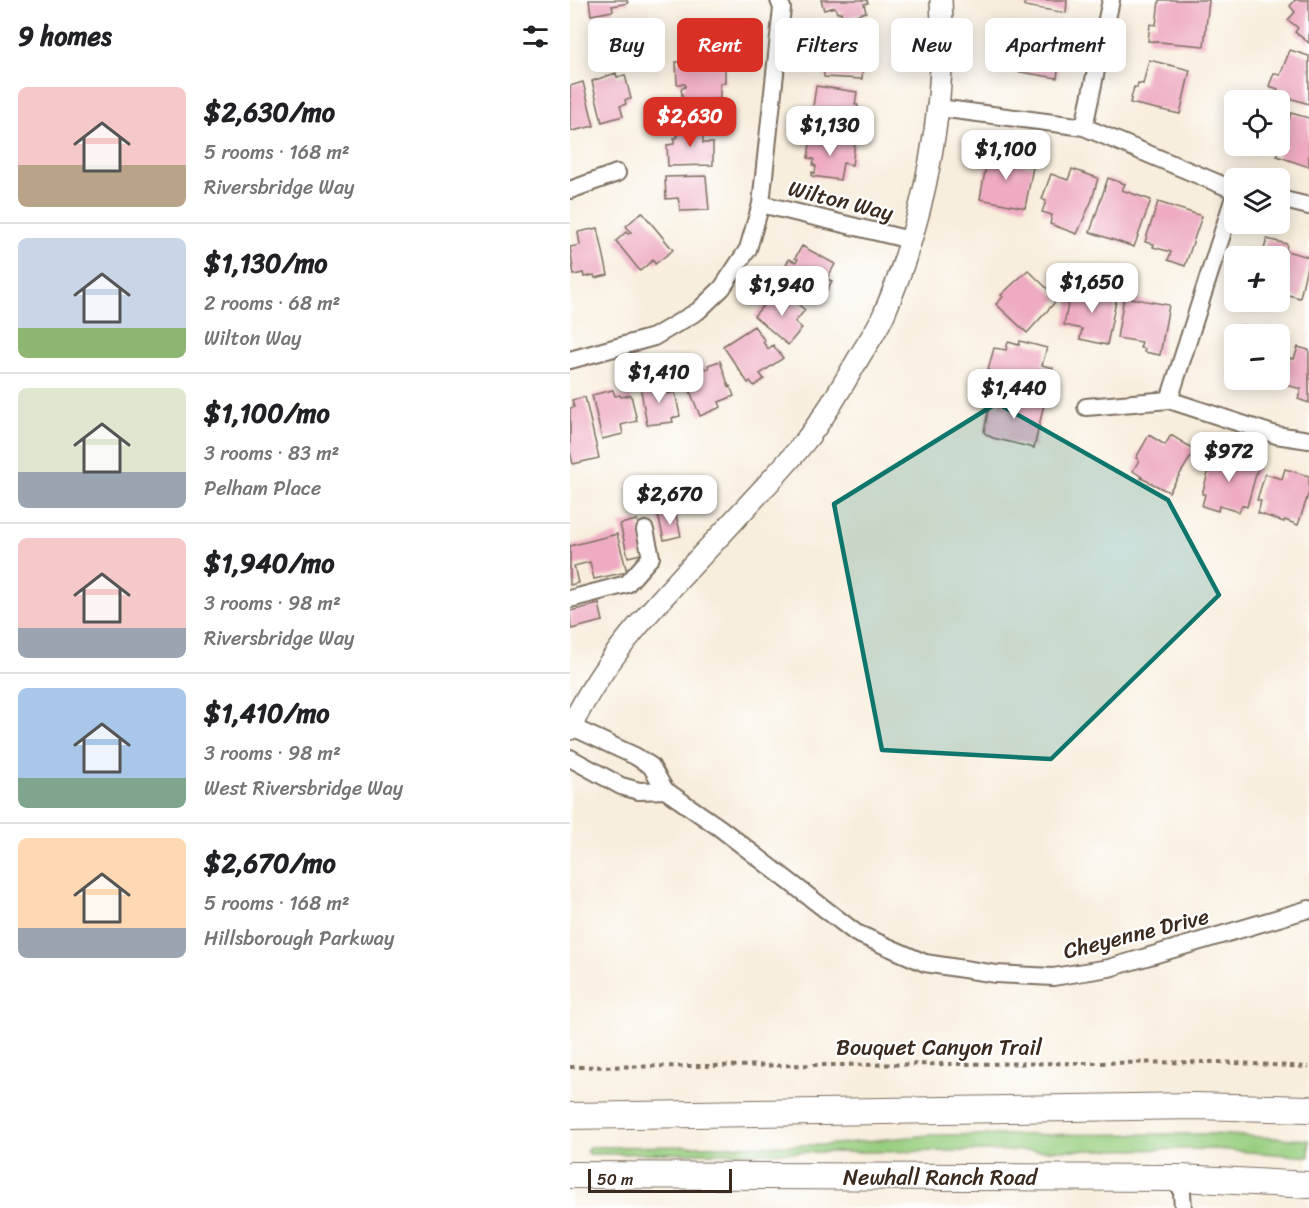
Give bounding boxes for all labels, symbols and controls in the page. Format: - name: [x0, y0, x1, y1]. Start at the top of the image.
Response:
- text: 9 homes: [18, 13, 112, 59]
- chip: Buy: [588, 18, 665, 72]
- chip: Rent: [677, 18, 763, 72]
- chip: Filters: [775, 18, 879, 72]
- chip: New: [891, 18, 973, 72]
- chip: Apartment: [985, 18, 1126, 72]
- icon: filters: [519, 20, 552, 53]
- text: $2,630/mo: [204, 89, 335, 135]
- map controls: [1224, 90, 1290, 390]
- button: locate: [1224, 90, 1290, 156]
- pin: $2,630: [641, 97, 739, 148]
- text: $2,630: [657, 99, 723, 134]
- pin: $1,130: [781, 106, 879, 157]
- text: $1,130: [800, 108, 860, 143]
- icon: home: [66, 111, 138, 183]
- pin: $1,100: [957, 130, 1055, 181]
- text: $1,100: [975, 132, 1037, 167]
- text: 5 rooms · 168 m²: [204, 135, 350, 170]
- button: layers: [1224, 168, 1290, 234]
- street label: Wilton Way: [784, 169, 898, 233]
- text: Riversbridge Way: [204, 170, 354, 205]
- text: $1,130/mo: [204, 240, 328, 286]
- button: +: [1224, 246, 1290, 312]
- icon: home: [66, 262, 138, 334]
- pin: $1,650: [1043, 263, 1141, 314]
- text: $1,650: [1060, 265, 1124, 300]
- pin: $1,940: [733, 266, 831, 317]
- text: $1,940: [750, 268, 814, 303]
- text: 2 rooms · 68 m²: [204, 286, 340, 321]
- text: Wilton Way: [204, 321, 301, 356]
- button: −: [1224, 324, 1290, 390]
- pin: $1,410: [610, 353, 708, 404]
- text: $1,410: [628, 355, 690, 390]
- pin: $1,440: [965, 369, 1063, 420]
- text: $1,440: [981, 371, 1047, 406]
- text: $1,100/mo: [204, 390, 330, 436]
- icon: home: [66, 412, 138, 484]
- pin: $972: [1193, 432, 1265, 483]
- text: $972: [1205, 434, 1253, 469]
- text: 3 rooms · 83 m²: [204, 436, 339, 471]
- text: Pelham Place: [204, 471, 321, 506]
- pin: $2,670: [621, 475, 719, 526]
- text: $2,670: [637, 477, 703, 512]
- text: $1,940/mo: [204, 540, 334, 586]
- icon: home: [66, 562, 138, 634]
- text: 3 rooms · 98 m²: [204, 586, 341, 621]
- text: Riversbridge Way: [204, 621, 354, 656]
- text: $1,410/mo: [204, 690, 330, 736]
- icon: home: [66, 712, 138, 784]
- text: 3 rooms · 98 m²: [204, 736, 341, 771]
- text: West Riversbridge Way: [204, 771, 403, 806]
- text: $2,670/mo: [204, 840, 336, 886]
- icon: home: [66, 862, 138, 934]
- text: 5 rooms · 168 m²: [204, 886, 350, 921]
- street label: Cheyenne Drive: [1059, 897, 1213, 970]
- text: Hillsborough Parkway: [204, 921, 394, 956]
- street label: Bouquet Canyon Trail: [836, 1028, 1043, 1067]
- street label: Newhall Ranch Road: [843, 1158, 1039, 1197]
- text: 50 m: [597, 1165, 633, 1194]
- scale bar: [588, 1166, 732, 1194]

